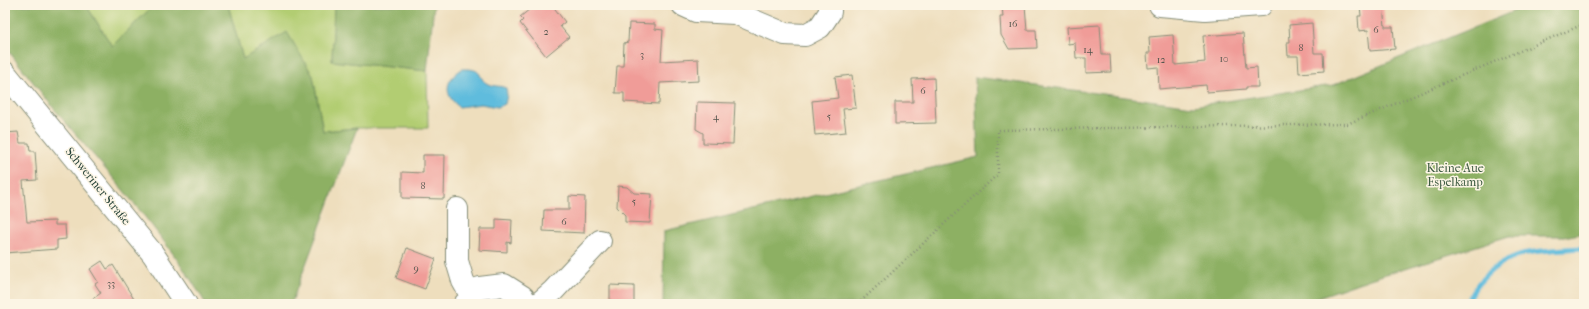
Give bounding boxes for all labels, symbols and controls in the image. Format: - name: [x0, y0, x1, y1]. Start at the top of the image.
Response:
- house number: 16: [1009, 18, 1018, 30]
- house number: 6: [1373, 24, 1379, 36]
- house number: 2: [543, 26, 549, 38]
- house number: 8: [1298, 42, 1304, 54]
- house number: 14: [1083, 44, 1094, 56]
- house number: 3: [640, 49, 644, 61]
- house number: 10: [1219, 53, 1229, 65]
- house number: 12: [1157, 54, 1165, 66]
- house number: 6: [920, 85, 926, 97]
- house number: 4: [713, 111, 720, 123]
- house number: 5: [827, 111, 831, 123]
- street label: Schweriner Straße: [63, 145, 133, 228]
- park label: Kleine Aue Espelkamp: [1426, 161, 1484, 189]
- house number: 8: [420, 180, 426, 192]
- house number: 5: [632, 196, 636, 208]
- house number: 6: [561, 216, 567, 228]
- house number: 9: [413, 263, 419, 275]
- house number: 33: [107, 278, 115, 290]

